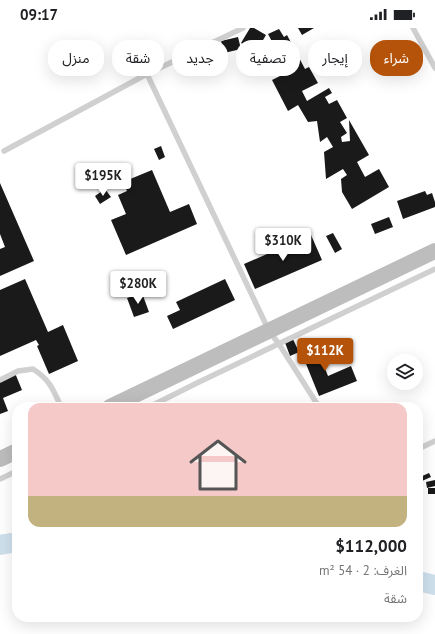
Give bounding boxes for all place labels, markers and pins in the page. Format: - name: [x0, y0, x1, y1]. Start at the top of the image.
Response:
- pin: $195K: [75, 163, 131, 197]
- pin: $310K: [255, 228, 311, 262]
- pin: $280K: [110, 271, 166, 305]
- pin: $112K: [297, 338, 353, 372]

